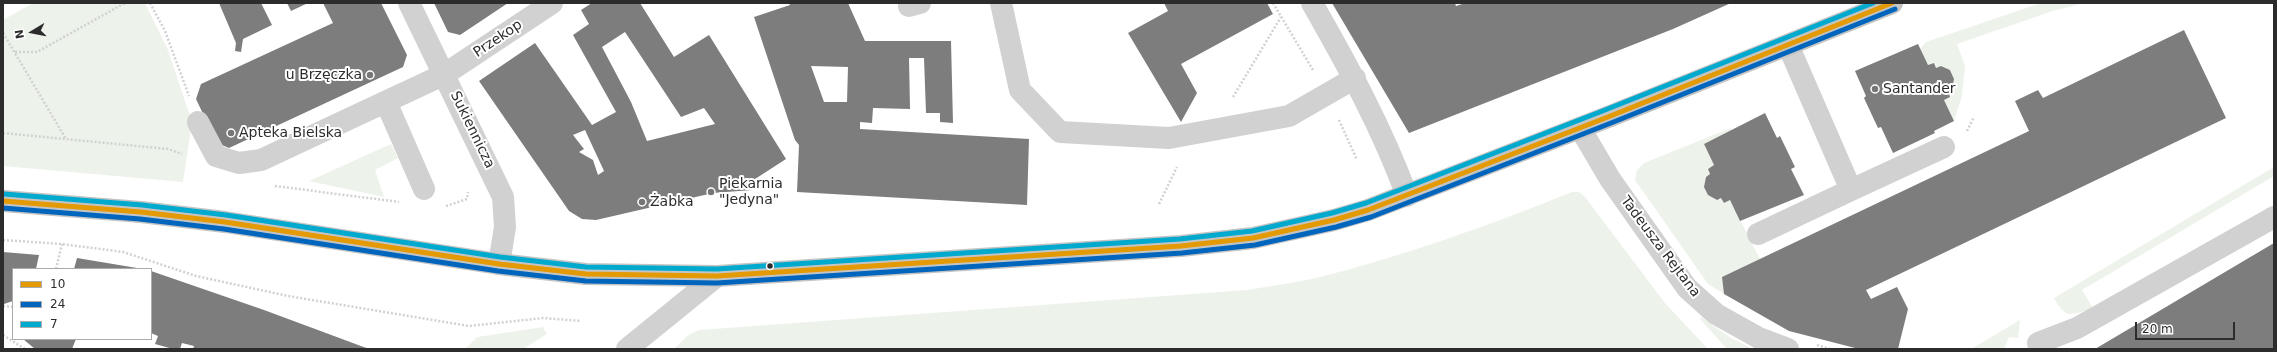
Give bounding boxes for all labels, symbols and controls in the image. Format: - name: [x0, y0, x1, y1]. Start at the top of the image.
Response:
- north arrow: [12, 12, 52, 52]
- street label: Przekop: [471, 17, 525, 61]
- text: N: [12, 29, 27, 40]
- place label: u Brzęczka: [286, 67, 362, 83]
- marker: u Brzęczka: [365, 70, 375, 80]
- place label: Santander: [1883, 81, 1956, 97]
- marker: Santander: [1870, 84, 1880, 94]
- street label: Sukiennicza: [446, 89, 498, 171]
- place label: Apteka Bielska: [239, 125, 342, 141]
- marker: Apteka Bielska: [226, 128, 236, 138]
- place label: Piekarnia "Jedyna": [719, 176, 783, 208]
- marker: Piekarnia "Jedyna": [706, 187, 716, 197]
- street label: Tadeusza Rejtana: [1617, 193, 1703, 301]
- place label: Żabka: [650, 194, 693, 210]
- marker: Żabka: [637, 197, 647, 207]
- unlabelled marker: [765, 261, 775, 271]
- legend: [12, 268, 152, 340]
- text: 10: [50, 277, 65, 291]
- text: 24: [50, 297, 65, 311]
- scale bar: [2137, 314, 2237, 340]
- text: 7: [50, 317, 58, 331]
- text: 20 m: [2142, 322, 2173, 336]

